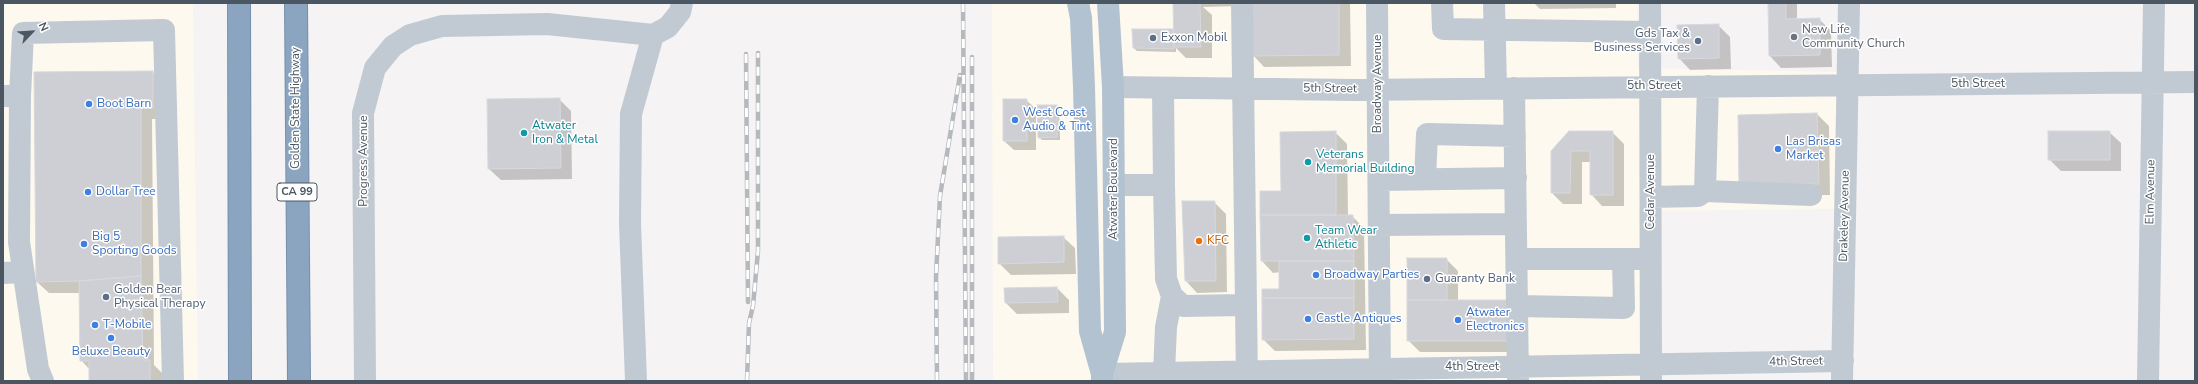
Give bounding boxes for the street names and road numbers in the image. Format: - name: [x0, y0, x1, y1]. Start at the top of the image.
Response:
- street label: Broadway Avenue: [1371, 35, 1385, 133]
- street label: Golden State Highway: [289, 47, 303, 169]
- street label: 5th Street: [1951, 77, 2005, 91]
- street label: 5th Street: [1627, 79, 1681, 93]
- street label: 5th Street: [1303, 81, 1357, 97]
- street label: Progress Avenue: [357, 115, 371, 207]
- street label: Atwater Boulevard: [1107, 138, 1121, 240]
- street label: Cedar Avenue: [1644, 154, 1658, 230]
- street label: Elm Avenue: [2143, 160, 2159, 224]
- street label: Drakeley Avenue: [1837, 170, 1853, 262]
- road number: CA 99: [277, 183, 317, 201]
- street label: 4th Street: [1769, 354, 1823, 370]
- street label: 4th Street: [1445, 360, 1499, 374]

